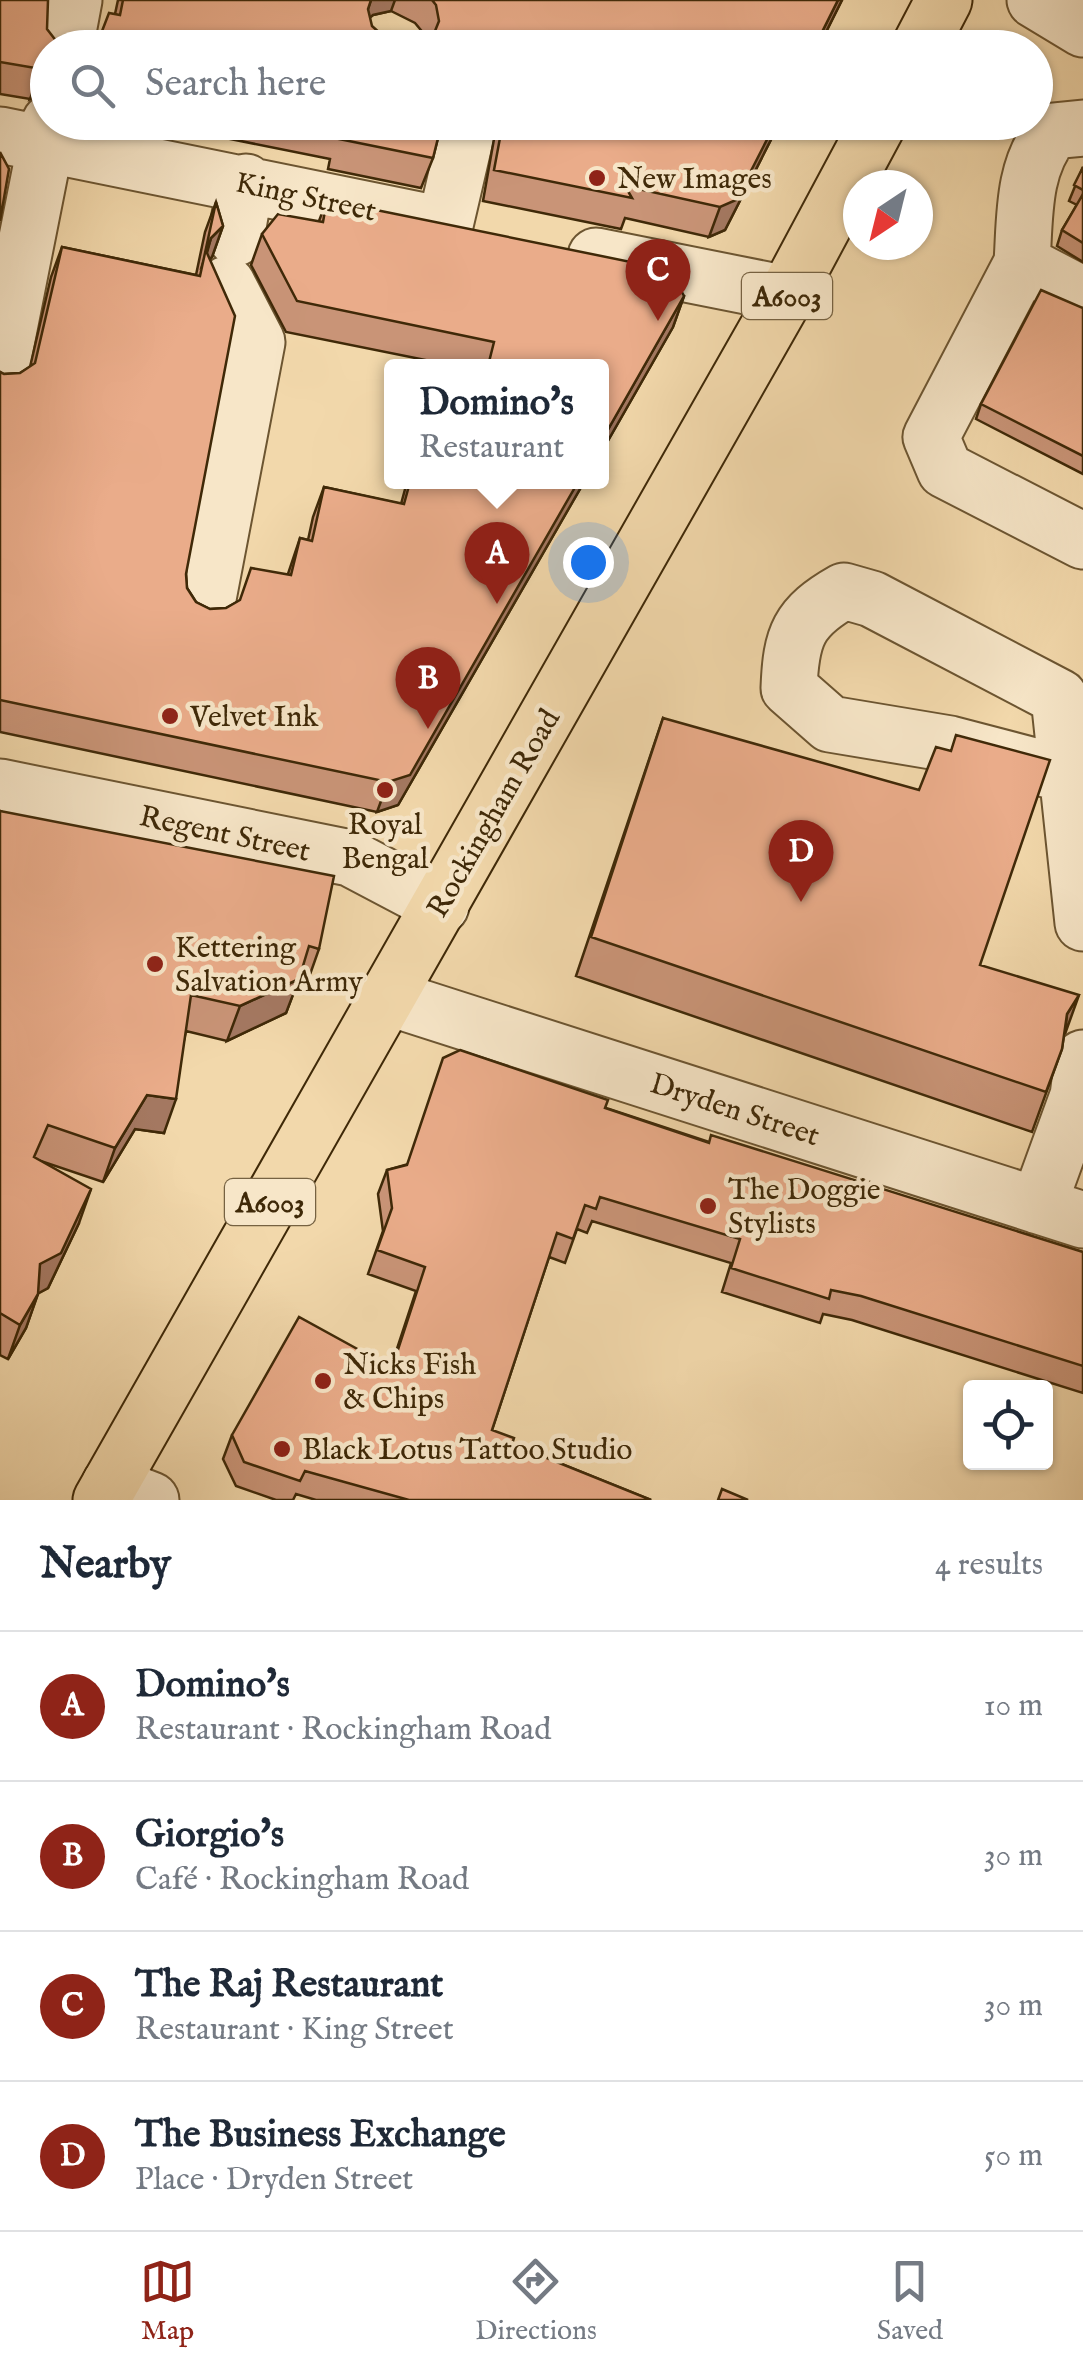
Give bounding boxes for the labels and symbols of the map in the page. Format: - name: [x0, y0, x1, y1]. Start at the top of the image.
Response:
- place label: New Images: [617, 161, 772, 199]
- street label: King Street: [232, 164, 380, 231]
- marker: New Images: [586, 167, 608, 189]
- north arrow: [843, 170, 933, 260]
- pin: C: [626, 238, 690, 321]
- road number: A6003: [742, 273, 832, 319]
- pin: A: [464, 522, 530, 604]
- your location: [563, 537, 614, 588]
- pin: B: [396, 646, 460, 729]
- place label: Velvet Ink: [189, 699, 319, 737]
- street label: Rockingham Road: [420, 702, 570, 925]
- marker: Velvet Ink: [159, 705, 181, 727]
- marker: Royal Bengal: [374, 779, 396, 801]
- street label: Regent Street: [136, 798, 314, 872]
- place label: Royal Bengal: [341, 807, 429, 879]
- pin: D: [768, 820, 834, 902]
- place label: Kettering Salvation Army: [175, 930, 363, 1002]
- marker: Kettering Salvation Army: [144, 953, 166, 975]
- street label: Dryden Street: [645, 1066, 824, 1156]
- place label: The Doggie Stylists: [728, 1172, 881, 1244]
- road number: A6003: [225, 1179, 315, 1225]
- marker: The Doggie Stylists: [697, 1195, 719, 1217]
- place label: Nicks Fish & Chips: [343, 1347, 476, 1419]
- marker: Nicks Fish & Chips: [312, 1370, 334, 1392]
- place label: Black Lotus Tattoo Studio: [302, 1432, 632, 1470]
- marker: Black Lotus Tattoo Studio: [271, 1438, 293, 1460]

